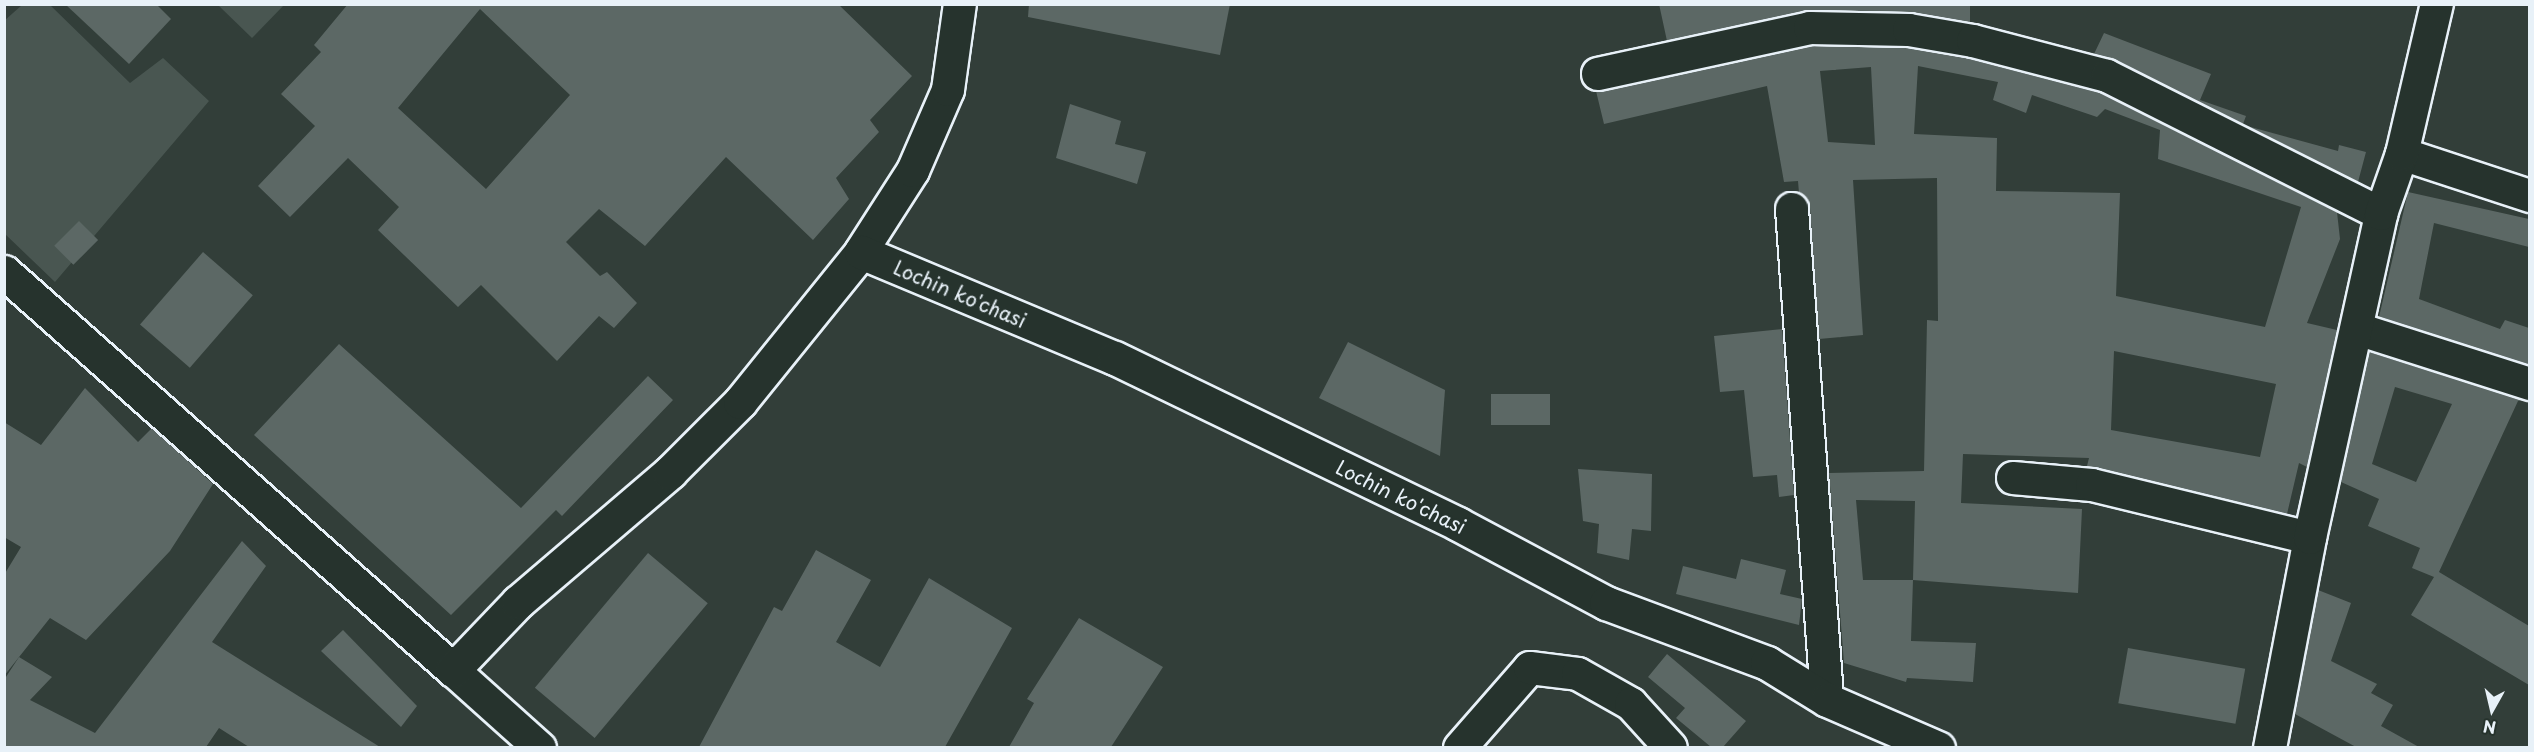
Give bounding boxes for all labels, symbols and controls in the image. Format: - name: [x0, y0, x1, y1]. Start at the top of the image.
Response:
- street label: Lochin ko'chasi: [890, 255, 1030, 333]
- street label: Lochin ko'chasi: [1332, 455, 1470, 539]
- north arrow: [2462, 680, 2522, 740]
- text: N: [2482, 715, 2497, 741]

